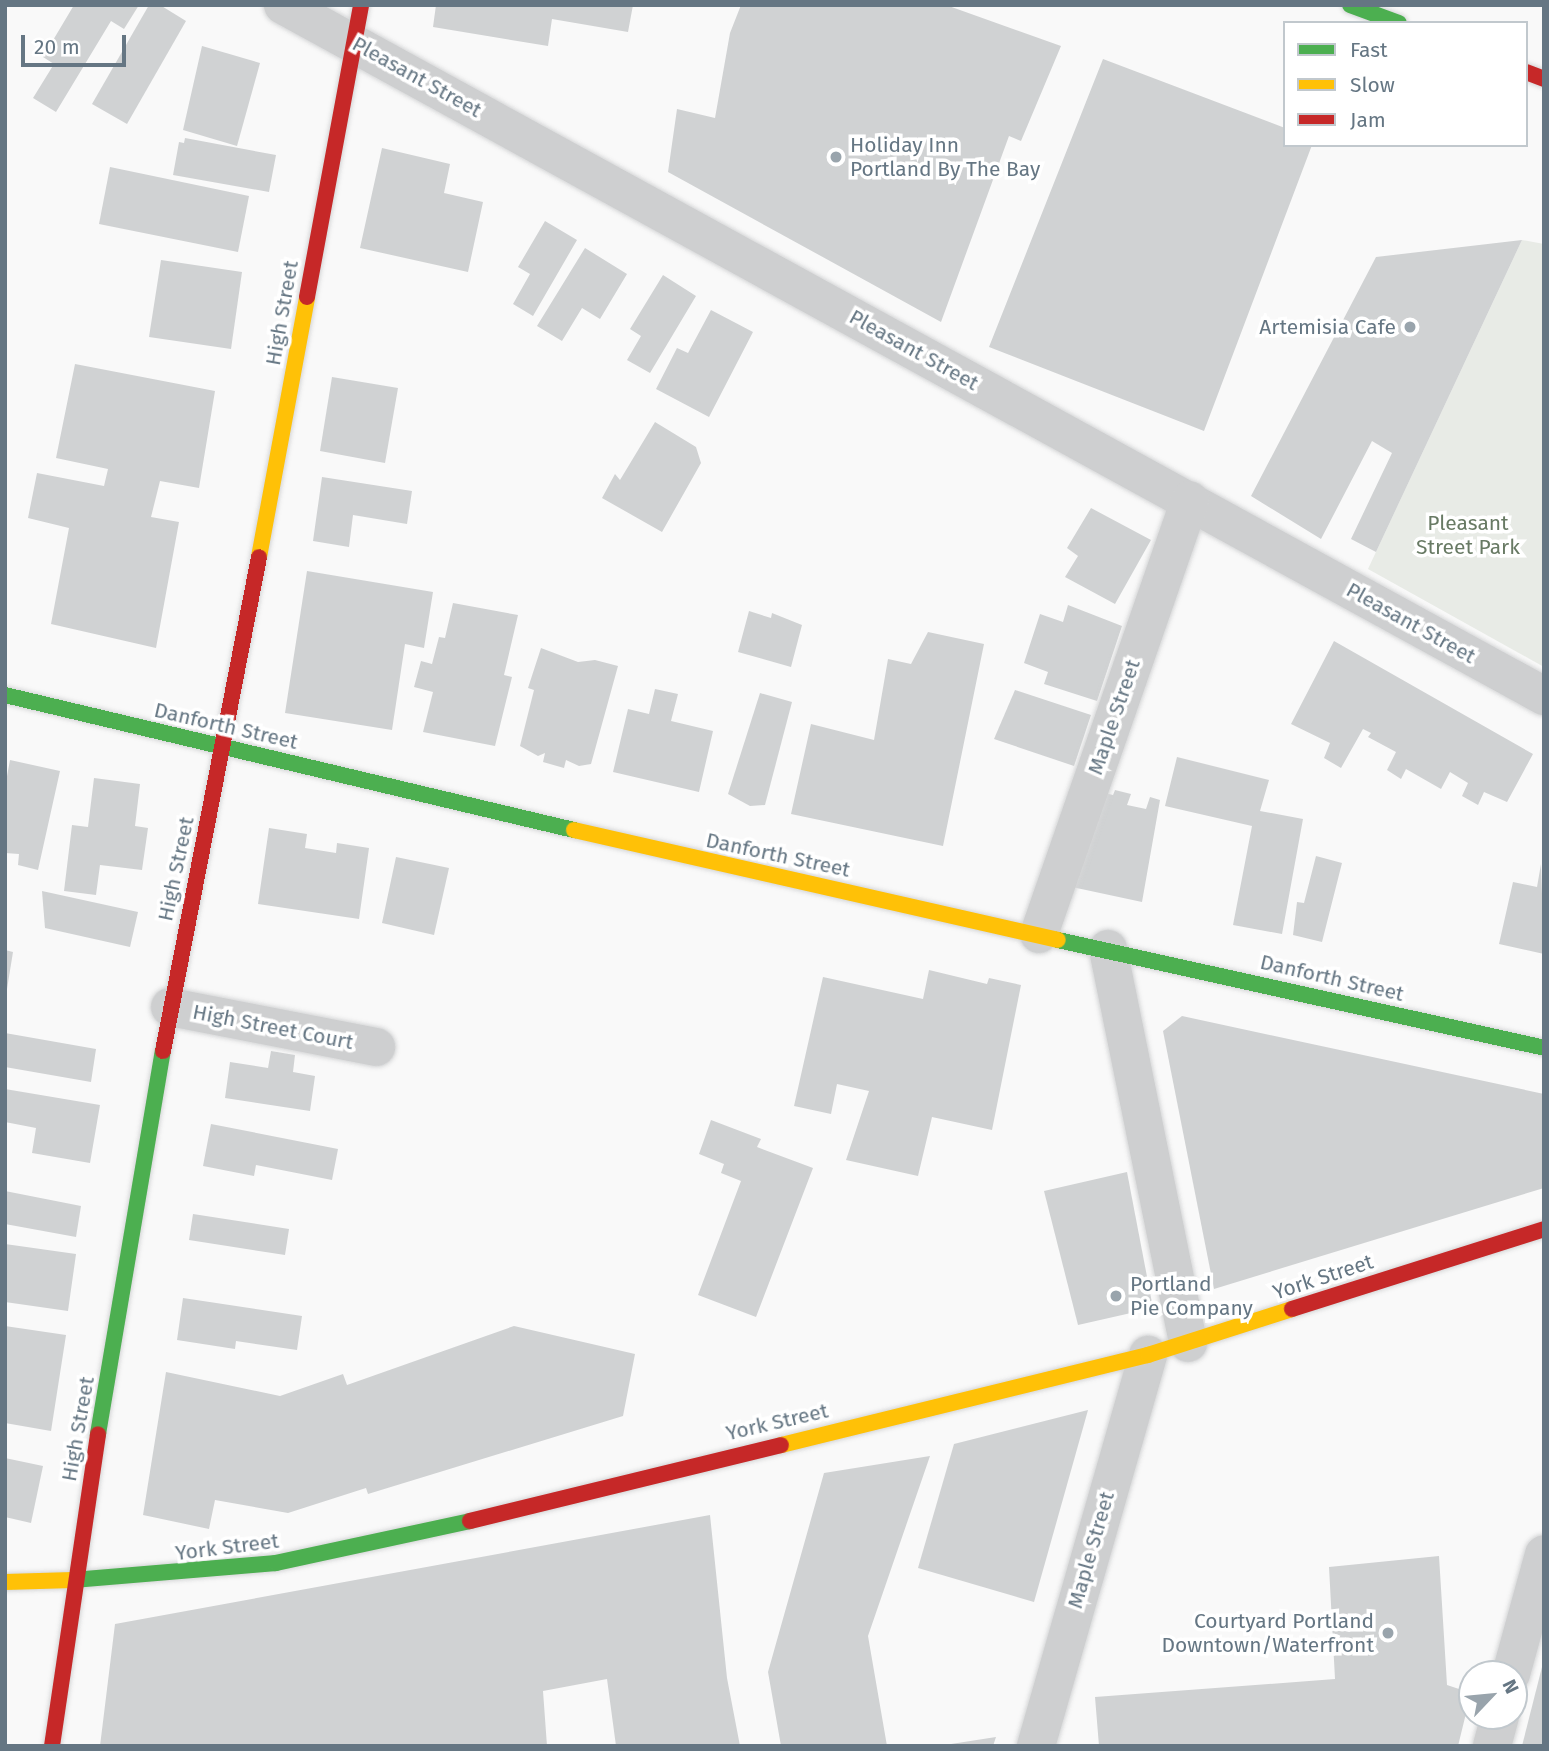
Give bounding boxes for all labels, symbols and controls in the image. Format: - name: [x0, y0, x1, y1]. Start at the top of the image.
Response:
- scale bar: [24, 21, 130, 65]
- legend: [1283, 21, 1528, 147]
- street label: Pleasant Street: [348, 31, 486, 123]
- text: 20 m: [34, 34, 80, 60]
- text: Fast: [1350, 37, 1388, 63]
- text: Slow: [1350, 72, 1395, 98]
- text: Jam: [1350, 107, 1386, 133]
- place label: Holiday Inn Portland By The Bay: [850, 132, 1040, 182]
- marker: Holiday Inn Portland By The Bay: [828, 149, 844, 165]
- street label: High Street: [260, 259, 304, 367]
- street label: Pleasant Street: [845, 304, 983, 396]
- place label: Artemisia Cafe: [1259, 314, 1396, 340]
- marker: Artemisia Cafe: [1402, 319, 1418, 335]
- park label: Pleasant Street Park: [1416, 510, 1520, 560]
- street label: Pleasant Street: [1342, 577, 1480, 669]
- street label: Maple Street: [1083, 656, 1145, 778]
- street label: Danforth Street: [152, 697, 300, 755]
- street label: High Street: [153, 815, 199, 923]
- street label: Danforth Street: [704, 827, 852, 883]
- street label: Danforth Street: [1258, 949, 1406, 1007]
- street label: High Street Court: [191, 999, 355, 1055]
- street label: York Street: [1270, 1249, 1376, 1305]
- place label: Portland Pie Company: [1130, 1271, 1253, 1321]
- marker: Portland Pie Company: [1108, 1288, 1124, 1304]
- street label: High Street: [56, 1375, 100, 1483]
- street label: York Street: [724, 1398, 830, 1446]
- street label: Maple Street: [1062, 1489, 1120, 1611]
- street label: York Street: [174, 1528, 280, 1566]
- place label: Courtyard Portland Downtown/Waterfront: [1161, 1608, 1374, 1658]
- marker: Courtyard Portland Downtown/Waterfront: [1380, 1625, 1396, 1641]
- north arrow: [1458, 1660, 1528, 1730]
- text: N: [1497, 1676, 1524, 1697]

